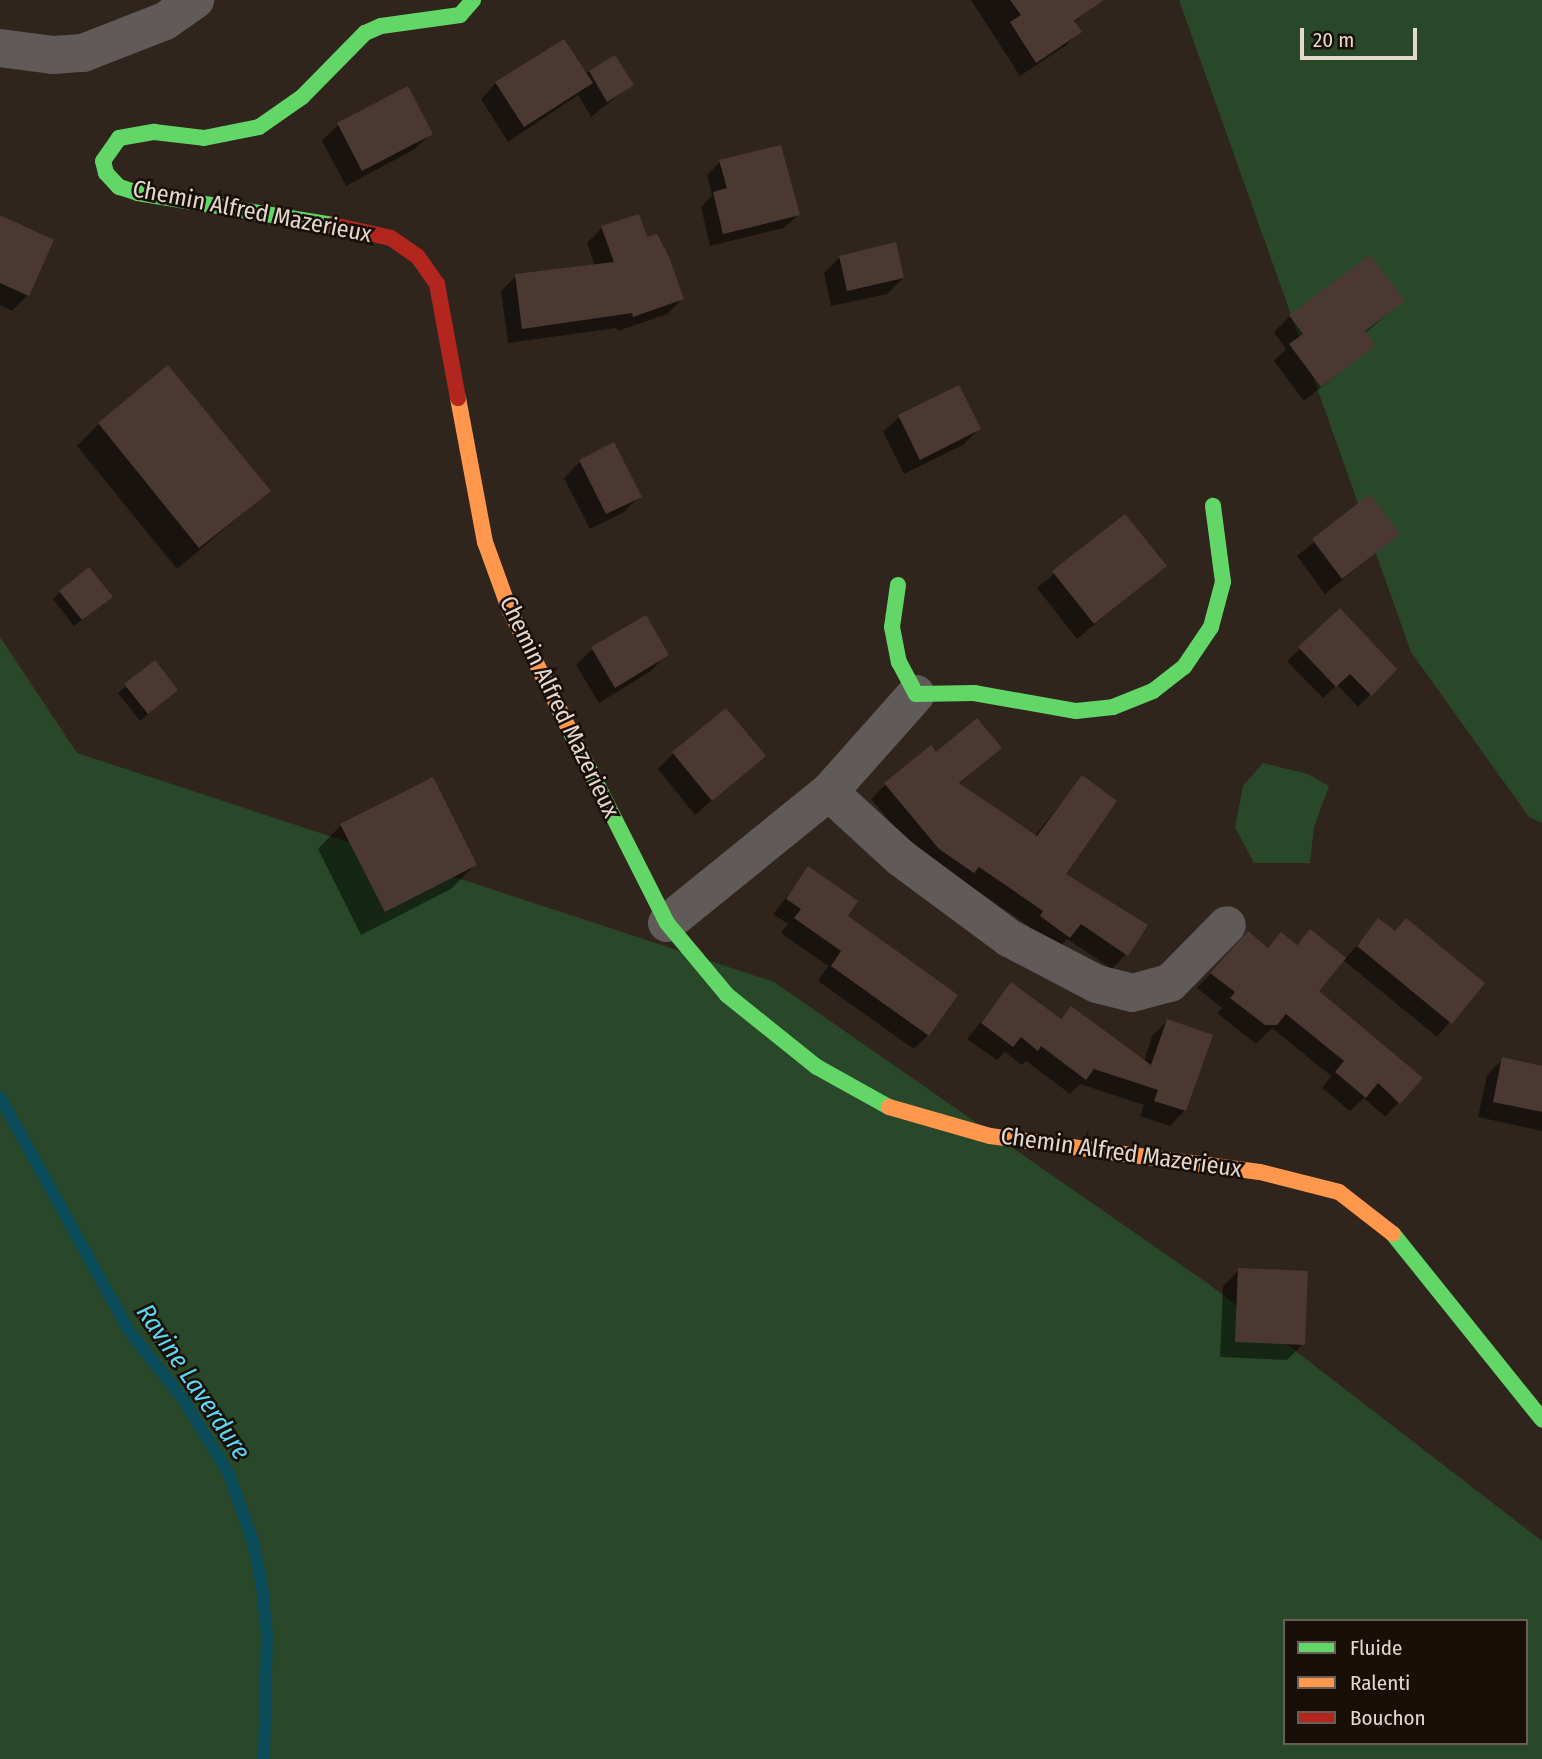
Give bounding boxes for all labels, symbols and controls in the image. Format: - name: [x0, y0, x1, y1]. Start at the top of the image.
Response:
- scale bar: [1304, 14, 1421, 58]
- text: 20 m: [1313, 27, 1354, 53]
- street label: Chemin Alfred Mazerieux: [130, 175, 374, 249]
- street label: Chemin Alfred Mazerieux: [493, 592, 625, 822]
- street label: Chemin Alfred Mazerieux: [999, 1122, 1243, 1184]
- water label: Ravine Laverdure: [129, 1298, 257, 1466]
- legend: [1283, 1619, 1528, 1745]
- text: Fluide: [1350, 1635, 1402, 1661]
- text: Ralenti: [1350, 1670, 1410, 1696]
- text: Bouchon: [1350, 1705, 1426, 1731]

